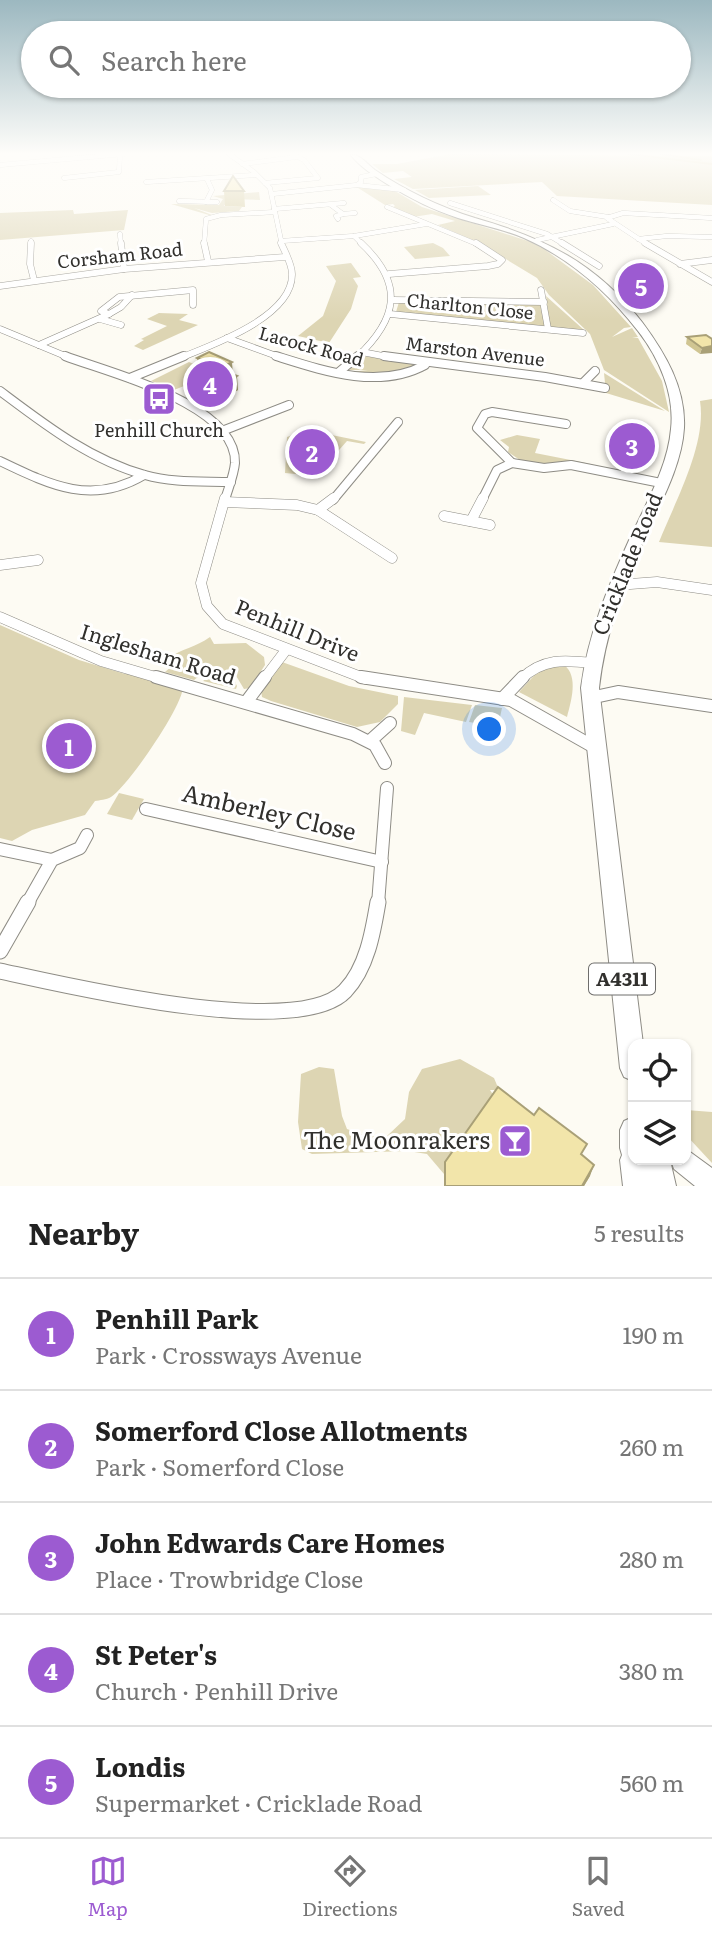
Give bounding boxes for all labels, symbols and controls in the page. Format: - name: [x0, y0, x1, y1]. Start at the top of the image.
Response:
- search box: [21, 21, 691, 98]
- text: Search here: [101, 40, 247, 79]
- icon: search: [45, 41, 83, 79]
- street label: Corsham Road: [56, 235, 184, 275]
- pin: 5: [618, 260, 664, 312]
- street label: Charlton Close: [406, 285, 535, 326]
- street label: Lacock Road: [256, 319, 367, 373]
- street label: Marston Avenue: [404, 329, 546, 372]
- pin: 4: [187, 358, 233, 410]
- bus stop icon: Penhill Church: [140, 380, 178, 418]
- place label: Penhill Church: [94, 416, 224, 443]
- pin: 3: [609, 420, 655, 472]
- pin: 2: [289, 426, 335, 478]
- street label: Cricklade Road: [583, 487, 669, 639]
- street label: Penhill Drive: [231, 590, 365, 668]
- street label: Inglesham Road: [77, 614, 241, 691]
- your location: [472, 712, 506, 746]
- pin: 1: [46, 720, 92, 772]
- street label: Amberley Close: [179, 774, 360, 848]
- road number: A4311: [589, 964, 655, 995]
- map controls: [628, 1039, 691, 1165]
- button: locate: [628, 1039, 691, 1102]
- button: layers: [628, 1102, 691, 1165]
- place label: The Moonrakers: [303, 1121, 490, 1156]
- bar icon: The Moonrakers: [496, 1122, 534, 1160]
- text: Nearby: [28, 1210, 139, 1254]
- text: 5 results: [594, 1215, 684, 1249]
- text: Penhill Park: [95, 1298, 258, 1337]
- text: 1: [46, 1317, 56, 1351]
- text: 190 m: [622, 1317, 684, 1351]
- text: Park · Crossways Avenue: [95, 1337, 362, 1371]
- text: Somerford Close Allotments: [95, 1410, 467, 1449]
- text: 2: [45, 1429, 57, 1463]
- text: 260 m: [620, 1429, 684, 1463]
- text: Park · Somerford Close: [95, 1449, 344, 1483]
- text: John Edwards Care Homes: [95, 1522, 445, 1561]
- text: 3: [45, 1541, 57, 1575]
- text: 280 m: [619, 1541, 684, 1575]
- text: Place · Trowbridge Close: [95, 1561, 363, 1595]
- text: St Peter's: [95, 1634, 217, 1673]
- text: 4: [44, 1653, 58, 1687]
- text: 380 m: [619, 1653, 684, 1687]
- text: Church · Penhill Drive: [95, 1673, 338, 1707]
- text: Londis: [95, 1746, 185, 1785]
- text: 5: [45, 1765, 57, 1799]
- text: 560 m: [620, 1765, 684, 1799]
- text: Supermarket · Cricklade Road: [95, 1785, 422, 1819]
- tab: Map: [87, 1852, 128, 1922]
- tab: Directions: [302, 1852, 397, 1922]
- tab: Saved: [572, 1852, 625, 1922]

